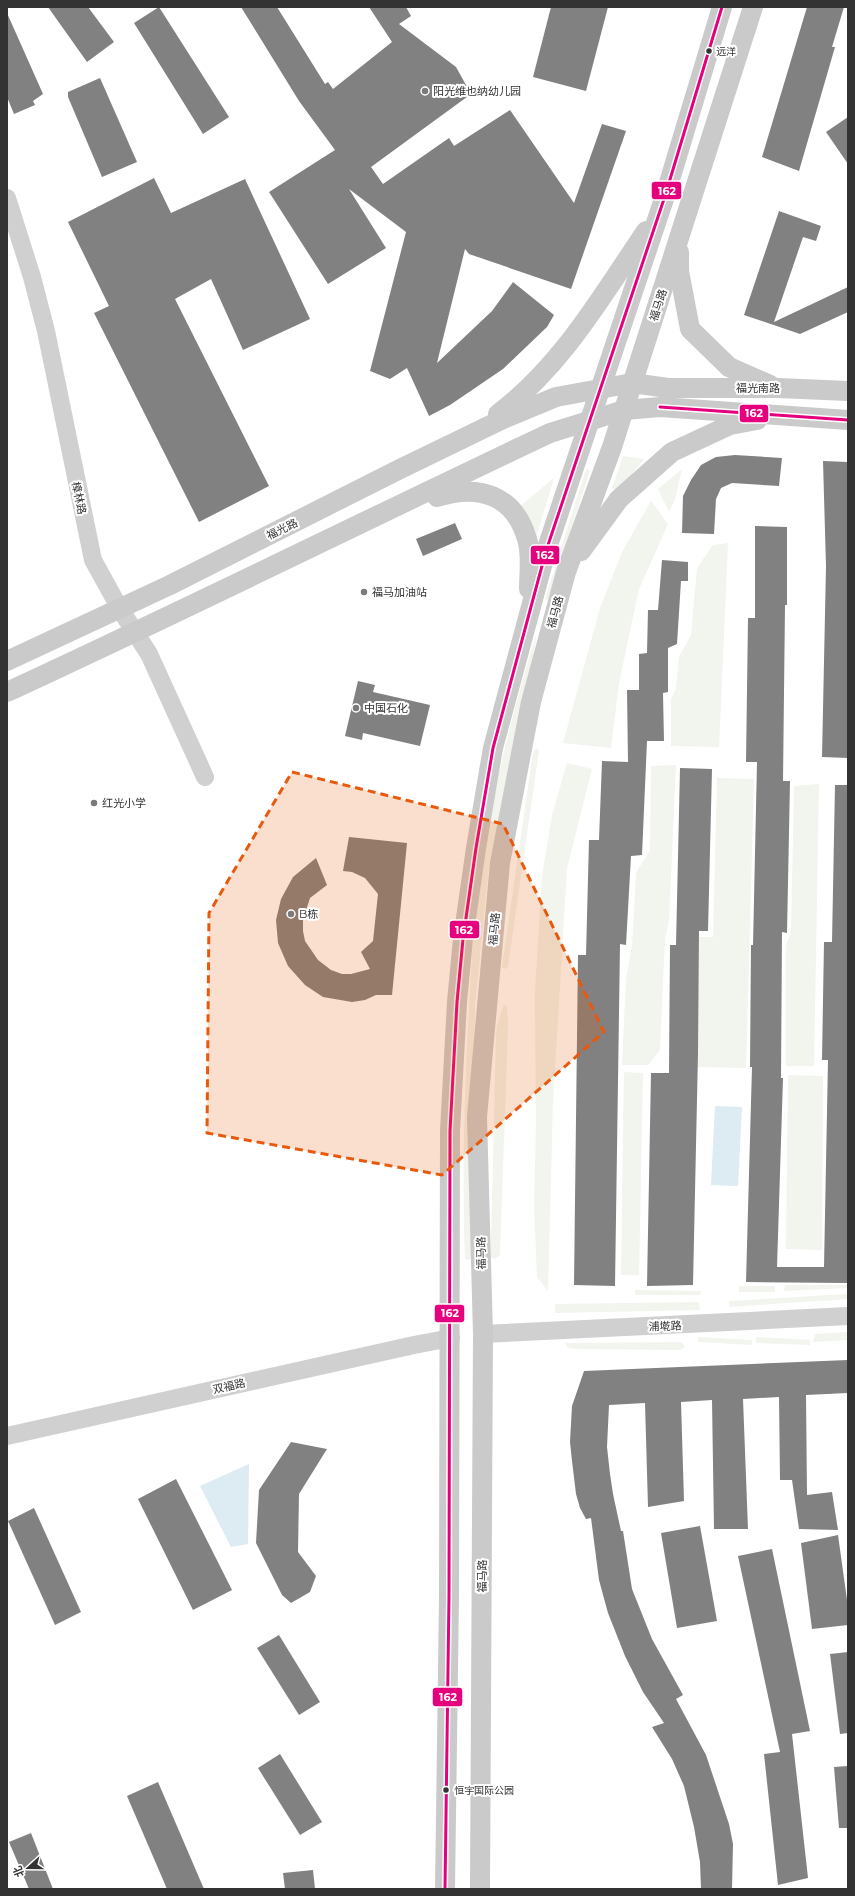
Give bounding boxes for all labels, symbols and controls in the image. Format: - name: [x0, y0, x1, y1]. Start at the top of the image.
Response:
- place label: 远洋: [716, 45, 736, 58]
- marker: 远洋: [704, 46, 714, 56]
- place label: 阳光维也纳幼儿园: [433, 84, 521, 98]
- marker: 阳光维也纳幼儿园: [420, 86, 430, 96]
- line badge: 162: [651, 181, 682, 200]
- text: 162: [658, 184, 676, 198]
- street label: 福马路: [646, 287, 670, 323]
- street label: 福光南路: [736, 381, 780, 395]
- line badge: 162: [739, 404, 769, 423]
- text: 162: [745, 406, 763, 420]
- street label: 樟林路: [69, 480, 89, 516]
- street label: 福光路: [264, 515, 300, 543]
- line badge: 162: [530, 545, 560, 565]
- text: 162: [536, 548, 554, 562]
- place label: 福马加油站: [372, 585, 427, 599]
- marker: 福马加油站: [359, 587, 369, 597]
- street label: 福马路: [544, 594, 566, 630]
- place label: 中国石化: [364, 701, 408, 715]
- marker: 中国石化: [351, 703, 361, 713]
- place label: 红光小学: [102, 796, 146, 810]
- marker: 红光小学: [89, 798, 99, 808]
- place label: B栋: [299, 907, 318, 921]
- marker: B栋: [286, 909, 296, 919]
- street label: 福马路: [486, 912, 502, 946]
- line badge: 162: [449, 920, 480, 939]
- text: 162: [455, 923, 473, 937]
- street label: 福马路: [474, 1236, 488, 1270]
- line badge: 162: [434, 1304, 465, 1323]
- text: 162: [441, 1306, 459, 1320]
- street label: 浦墘路: [648, 1318, 682, 1334]
- street label: 双福路: [211, 1375, 247, 1397]
- street label: 福马路: [475, 1560, 489, 1593]
- line badge: 162: [432, 1687, 463, 1707]
- text: 162: [439, 1690, 457, 1704]
- place label: 恒宇国际公园: [454, 1784, 514, 1797]
- marker: 恒宇国际公园: [441, 1785, 451, 1795]
- north arrow: [8, 1848, 48, 1888]
- text: 北: [10, 1864, 27, 1879]

